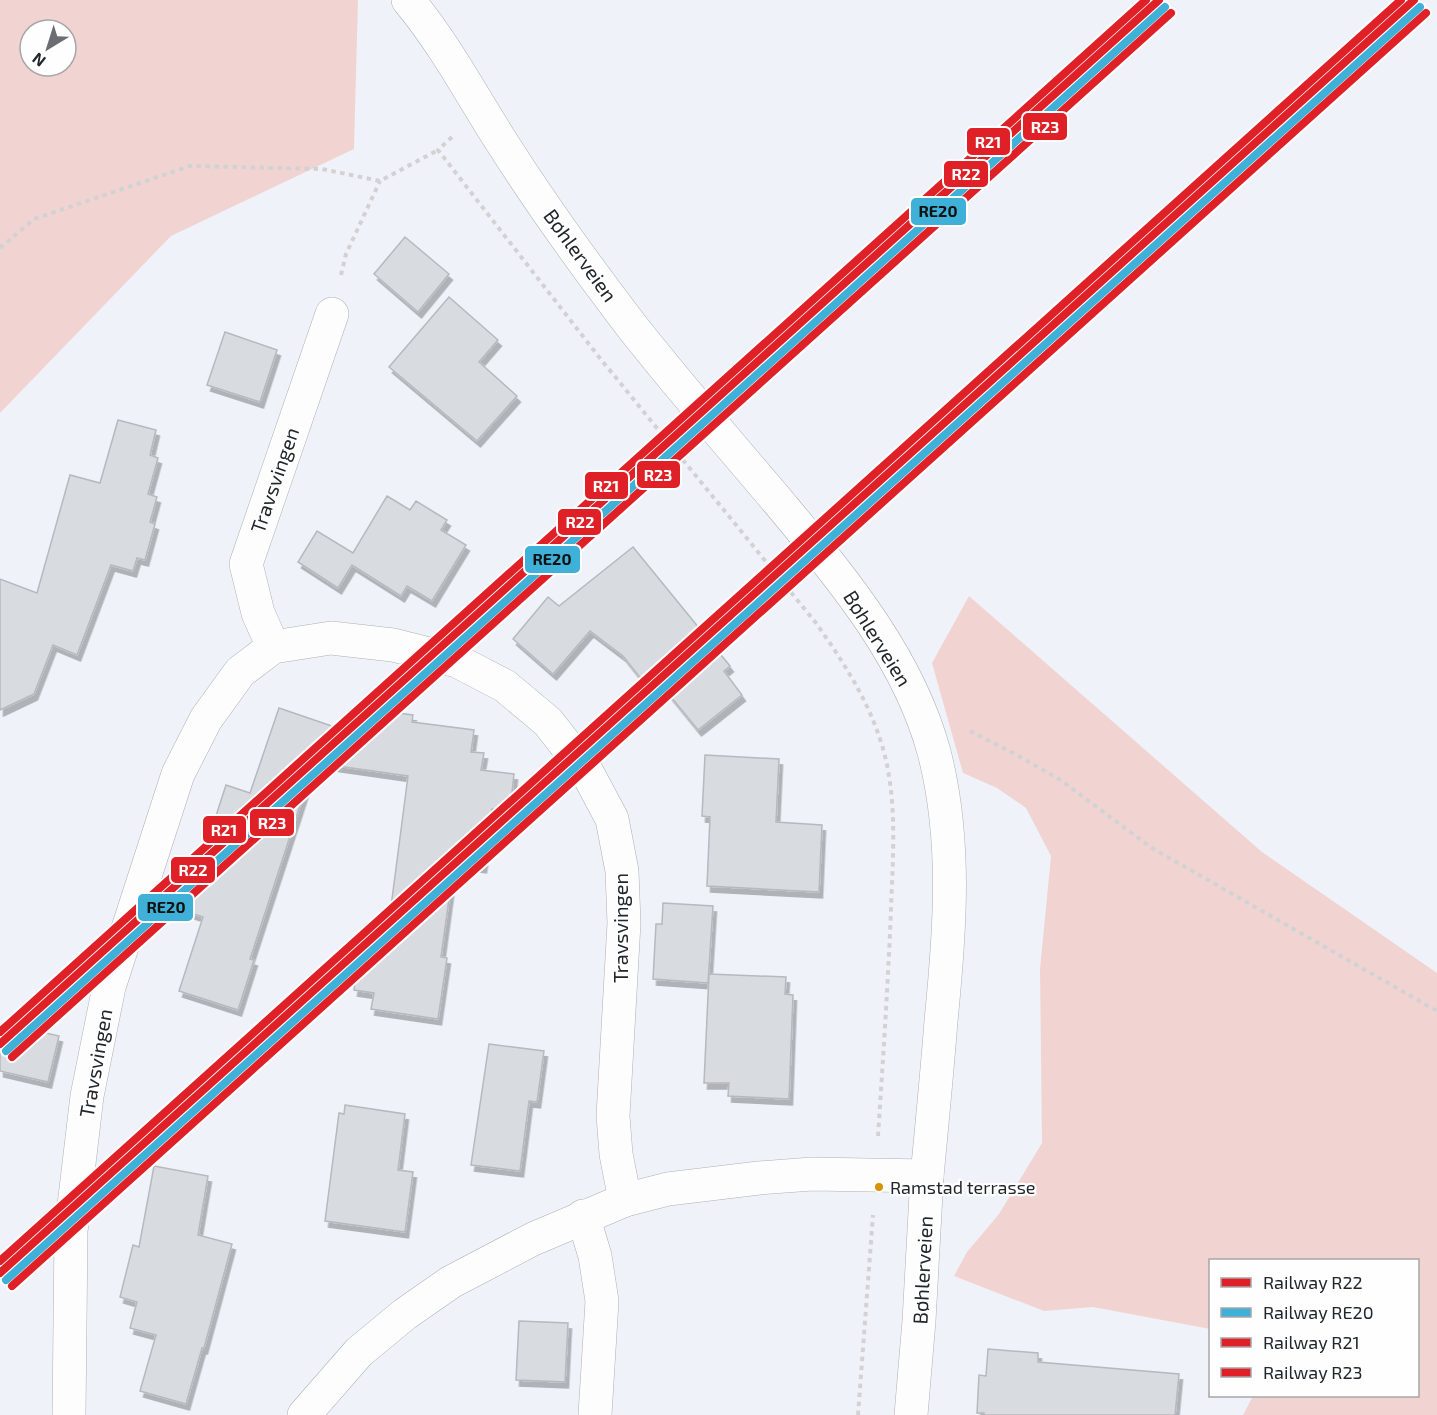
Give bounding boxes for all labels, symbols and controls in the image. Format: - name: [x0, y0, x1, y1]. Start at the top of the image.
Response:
- north arrow: [18, 18, 78, 78]
- text: N: [28, 49, 49, 71]
- line badge: R23: [1022, 112, 1068, 141]
- text: R23: [1031, 117, 1059, 136]
- line badge: R21: [966, 127, 1011, 156]
- text: R21: [975, 132, 1001, 151]
- line badge: R22: [943, 160, 989, 188]
- text: R22: [952, 164, 980, 183]
- line badge: RE20: [910, 197, 967, 226]
- text: RE20: [919, 201, 958, 220]
- street label: Bøhlerveien: [539, 204, 623, 306]
- street label: Travsvingen: [245, 424, 303, 536]
- line badge: R23: [636, 460, 681, 489]
- text: R23: [644, 465, 672, 484]
- line badge: R21: [584, 471, 629, 500]
- text: R21: [593, 476, 619, 495]
- line badge: R22: [557, 508, 602, 536]
- text: R22: [566, 512, 594, 531]
- line badge: RE20: [524, 545, 581, 574]
- text: RE20: [533, 549, 572, 568]
- street label: Bøhlerveien: [839, 586, 917, 690]
- line badge: R23: [249, 808, 295, 837]
- text: R23: [258, 813, 286, 832]
- line badge: R21: [202, 815, 247, 844]
- text: R21: [211, 820, 237, 839]
- line badge: R22: [170, 856, 216, 884]
- text: R22: [179, 860, 207, 879]
- street label: Travsvingen: [608, 873, 632, 983]
- line badge: RE20: [137, 893, 194, 922]
- text: RE20: [147, 897, 186, 916]
- street label: Travsvingen: [74, 1007, 116, 1119]
- place label: Ramstad terrasse: [890, 1176, 1035, 1198]
- marker: Ramstad terrasse: [873, 1181, 885, 1193]
- street label: Bøhlerveien: [907, 1215, 937, 1325]
- legend: [1209, 1259, 1419, 1397]
- text: Railway R22: [1263, 1271, 1363, 1293]
- text: Railway RE20: [1263, 1301, 1374, 1323]
- text: Railway R21: [1263, 1331, 1360, 1353]
- text: Railway R23: [1263, 1361, 1363, 1383]

